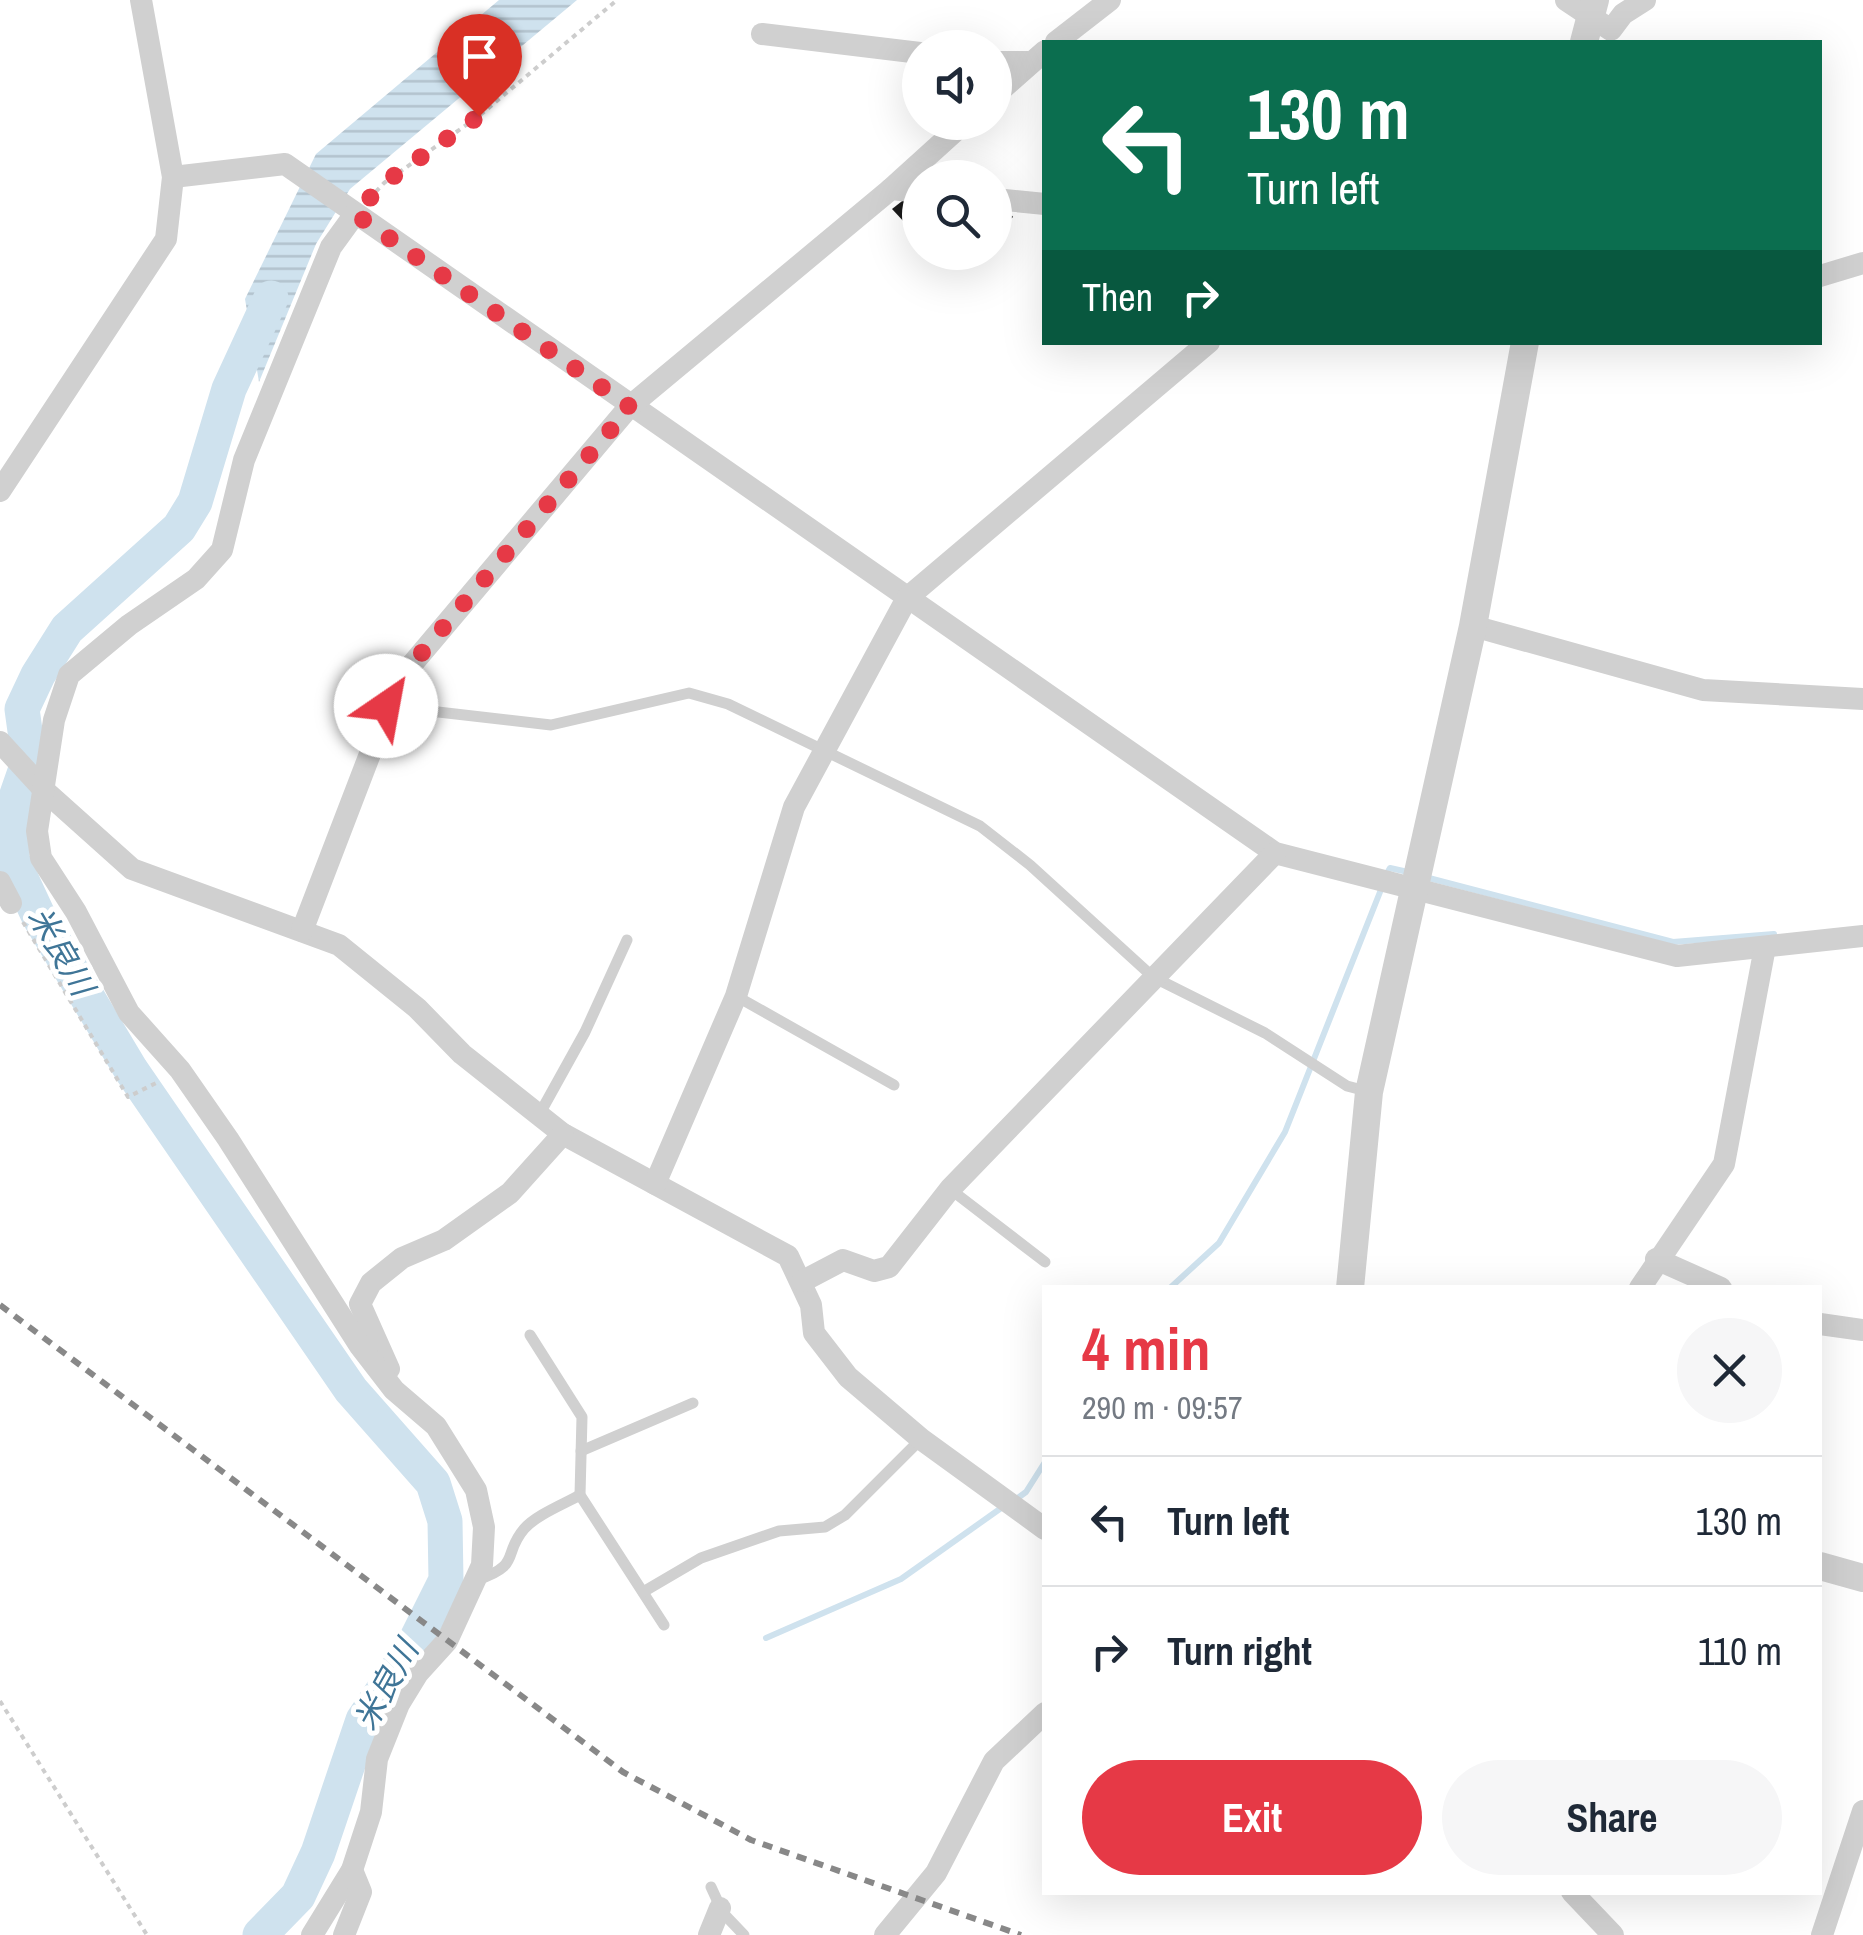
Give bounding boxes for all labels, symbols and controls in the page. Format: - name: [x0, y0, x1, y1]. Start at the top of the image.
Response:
- pin: [437, 14, 522, 117]
- icon: arrive: [452, 29, 507, 84]
- map controls: [902, 30, 1012, 270]
- button: sound: [902, 30, 1012, 140]
- text: 130 m: [1247, 67, 1410, 161]
- icon: left: [1082, 80, 1212, 210]
- text: Turn left: [1247, 157, 1379, 218]
- button: search: [902, 160, 1012, 270]
- icon: right: [1173, 270, 1228, 325]
- text: Then: [1082, 272, 1153, 323]
- position arrow: [334, 654, 438, 758]
- water label: 米良川: [19, 898, 106, 1006]
- text: 4 min: [1082, 1308, 1211, 1389]
- button: close: [1677, 1318, 1782, 1423]
- text: 290 m · 09:57: [1082, 1386, 1242, 1429]
- icon: left: [1082, 1494, 1137, 1549]
- text: Turn left: [1167, 1496, 1289, 1547]
- text: 130 m: [1695, 1496, 1782, 1547]
- icon: right: [1082, 1624, 1137, 1679]
- text: Turn right: [1167, 1626, 1312, 1677]
- text: 110 m: [1698, 1626, 1782, 1677]
- water label: 米良川: [343, 1630, 429, 1737]
- button: Exit: [1082, 1760, 1422, 1875]
- button: Share: [1442, 1760, 1782, 1875]

